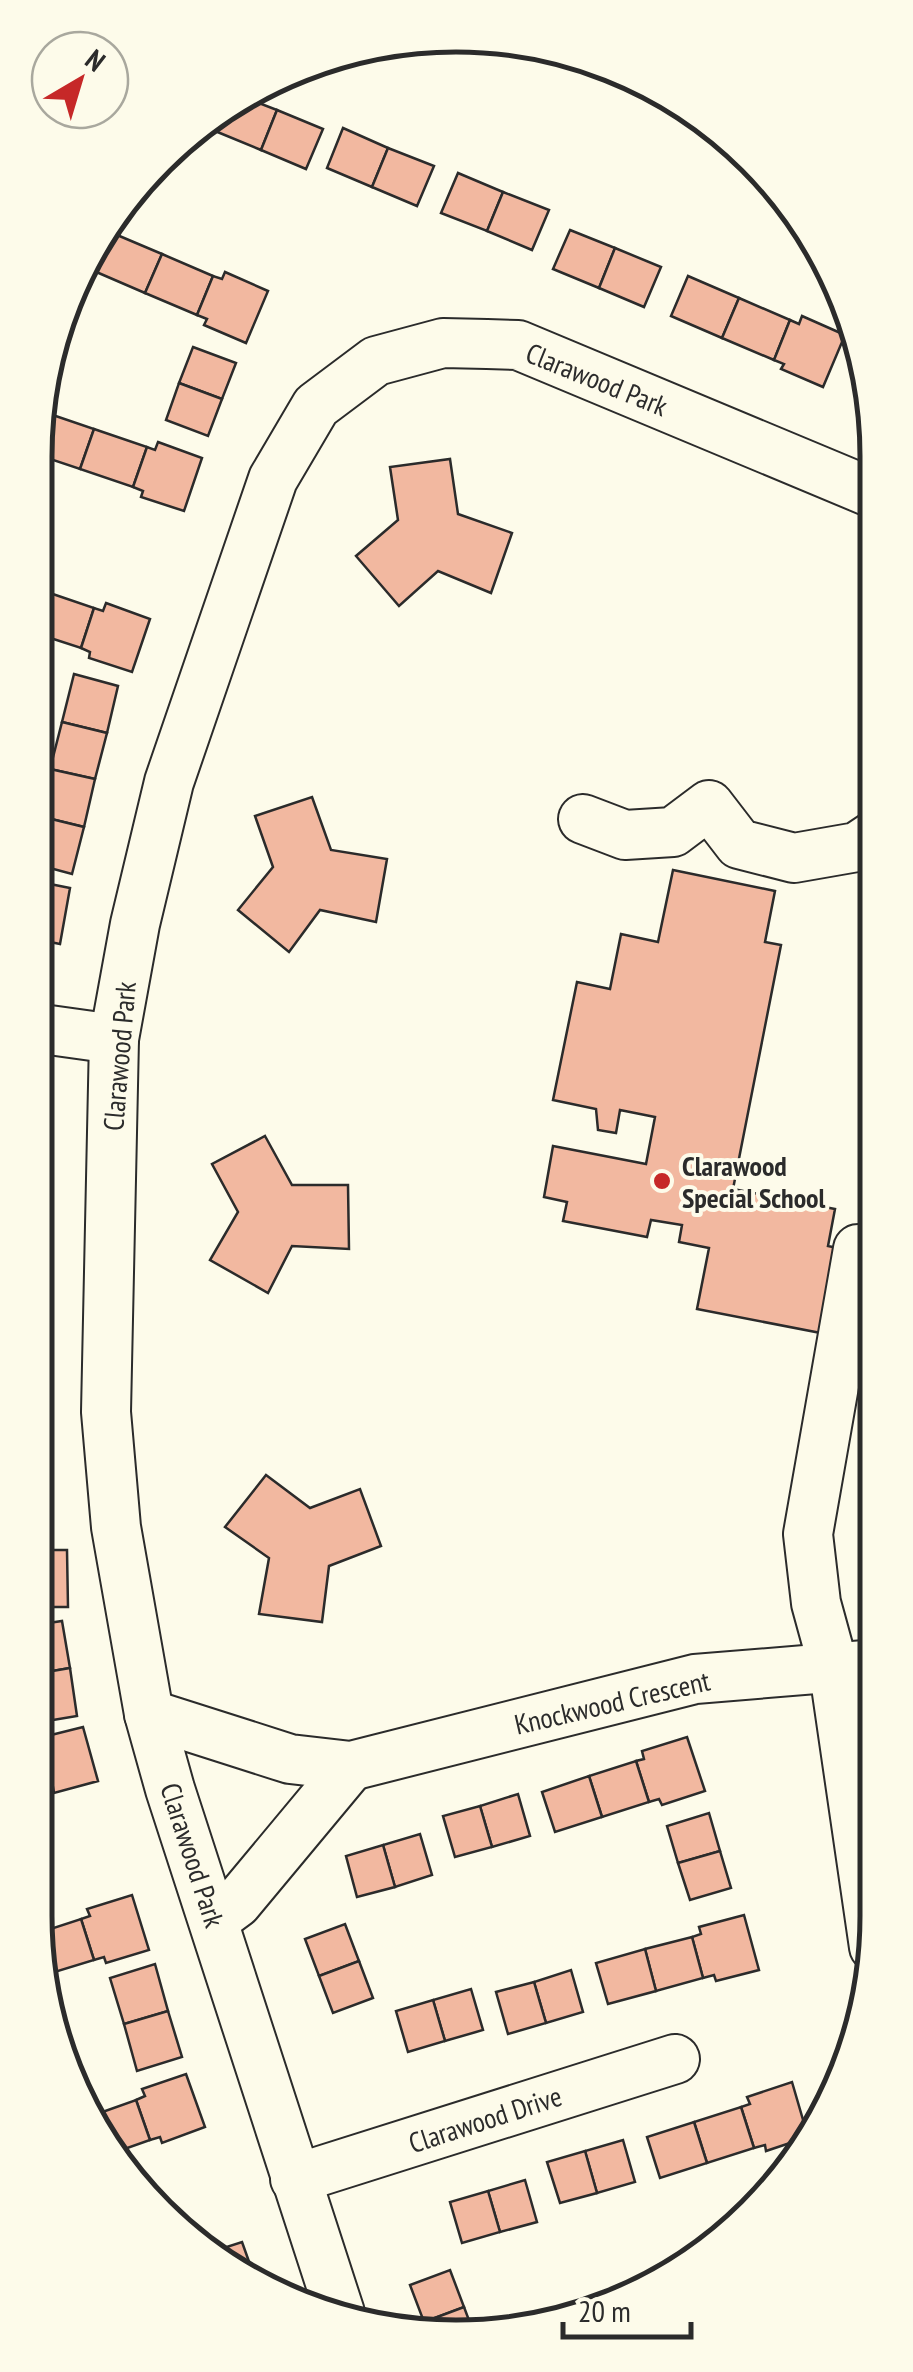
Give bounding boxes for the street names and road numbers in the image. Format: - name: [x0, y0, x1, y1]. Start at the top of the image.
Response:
- street label: Clarawood Park: [521, 334, 673, 424]
- street label: Clarawood Park: [94, 980, 144, 1132]
- street label: Knockwood Crescent: [511, 1662, 713, 1742]
- street label: Clarawood Park: [152, 1778, 234, 1932]
- street label: Clarawood Drive: [404, 2077, 566, 2161]

